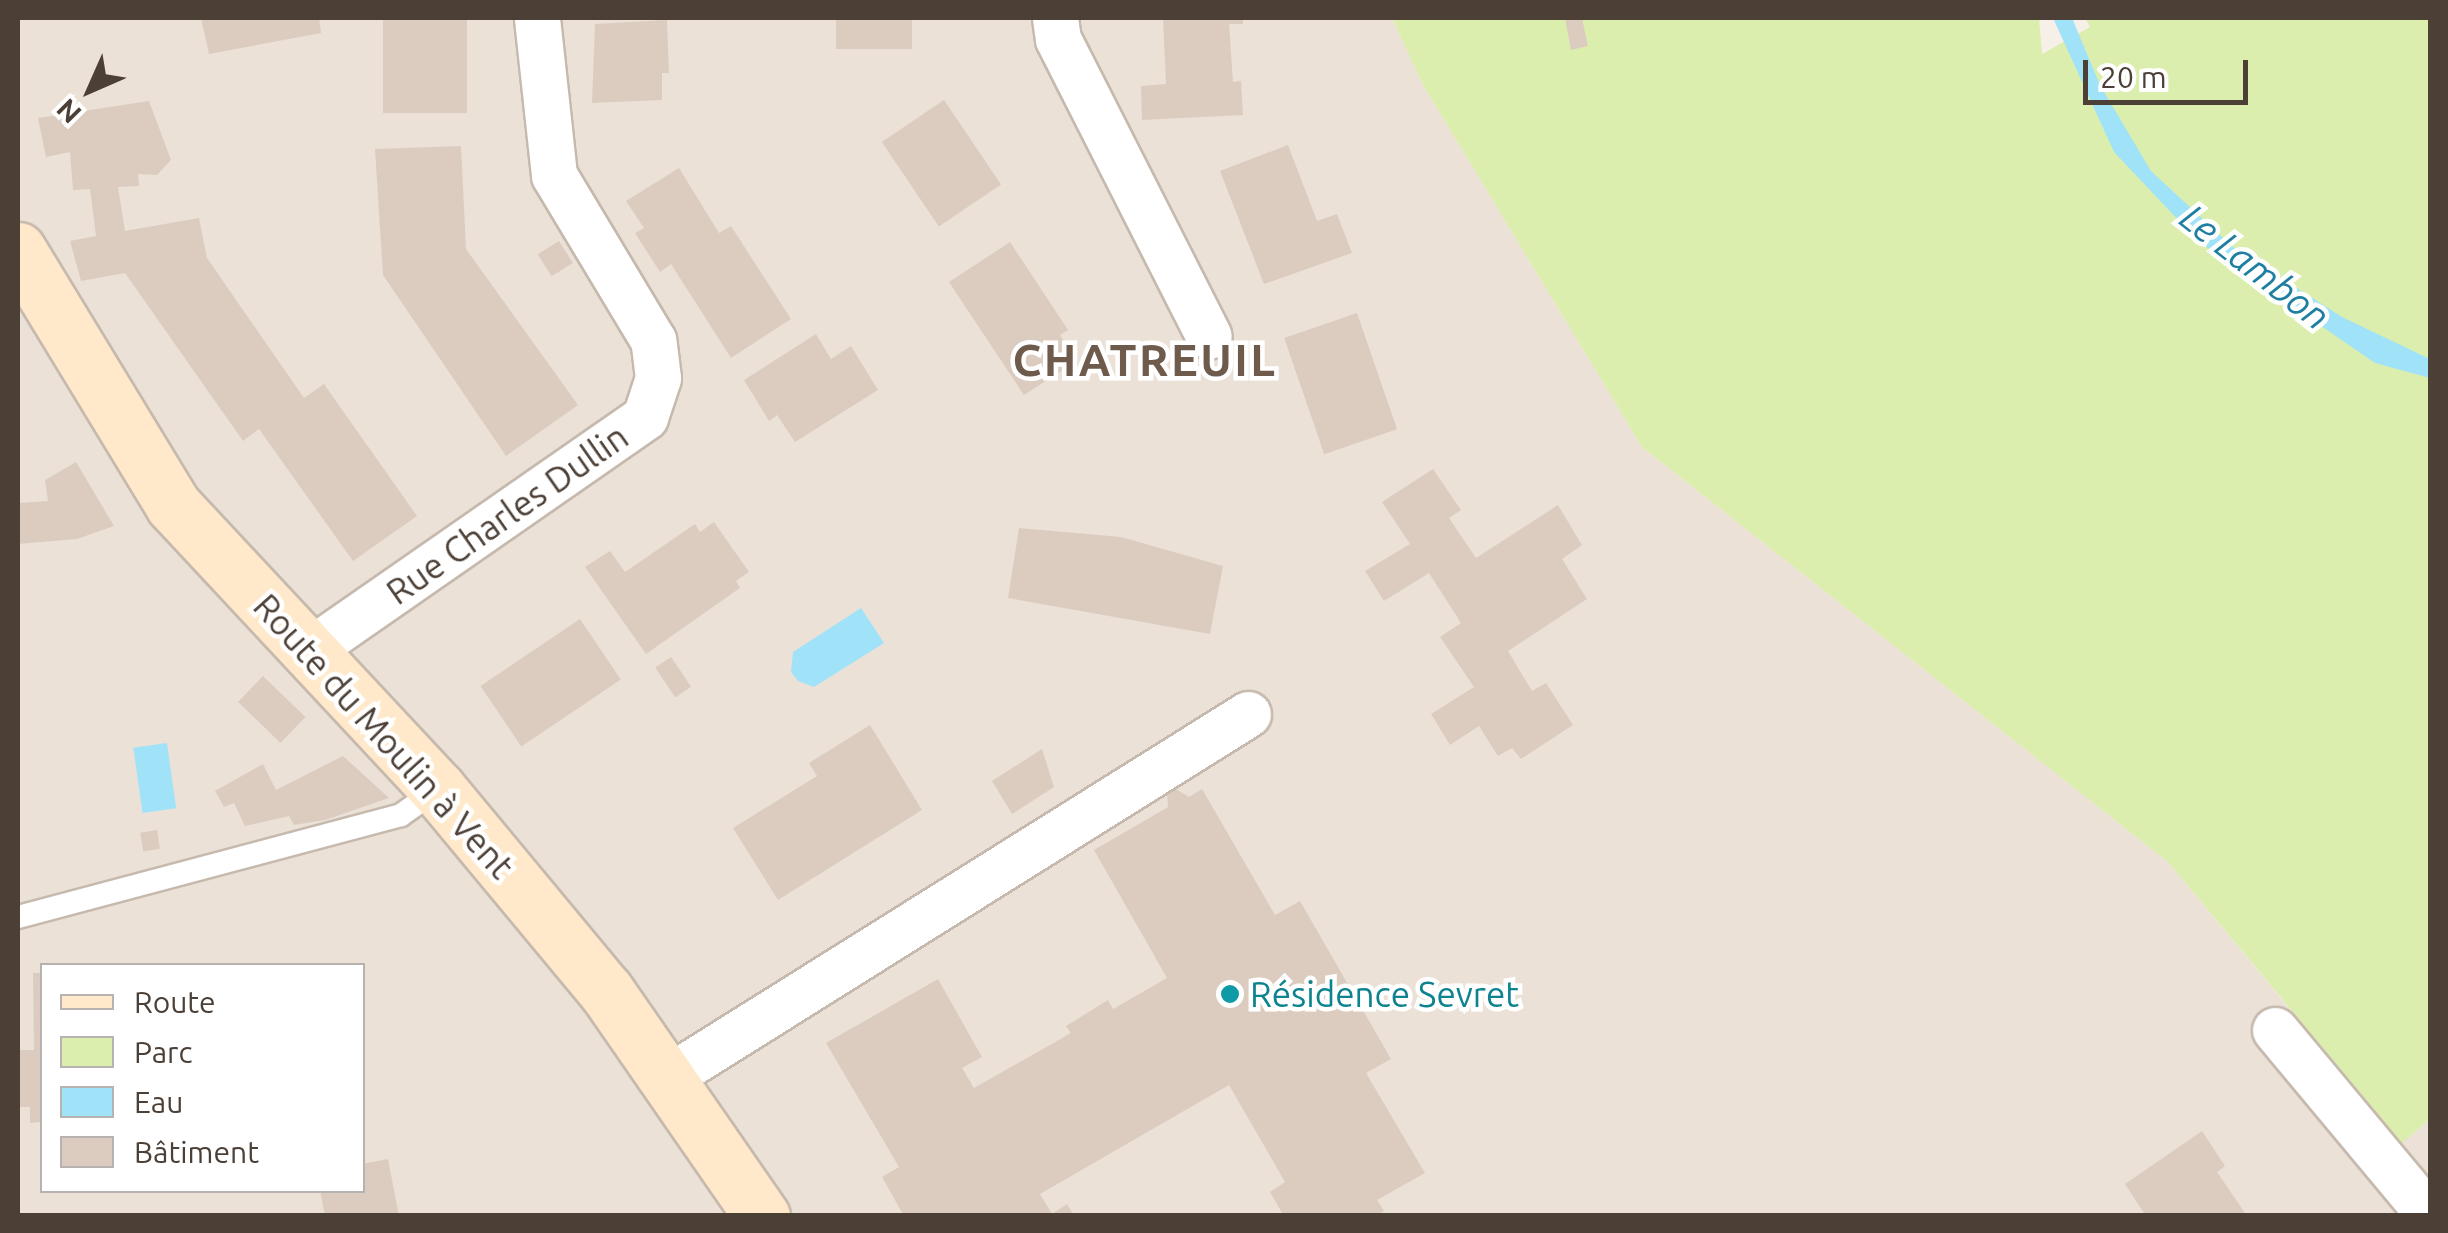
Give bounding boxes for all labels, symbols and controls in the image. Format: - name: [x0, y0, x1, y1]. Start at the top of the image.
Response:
- north arrow: [40, 40, 140, 140]
- scale bar: [2088, 40, 2253, 102]
- text: 20 m: [2100, 60, 2167, 94]
- text: N: [50, 93, 87, 130]
- water label: Le Lambon: [2171, 195, 2339, 339]
- district label: CHATREUIL: [1012, 333, 1278, 387]
- street label: Rue Charles Dullin: [378, 415, 636, 613]
- street label: Route du Moulin à Vent: [245, 585, 523, 887]
- legend: [40, 963, 365, 1193]
- place label: Résidence Sevret: [1250, 973, 1519, 1015]
- marker: Résidence Sevret: [1219, 983, 1241, 1005]
- text: Route: [134, 985, 216, 1019]
- text: Parc: [134, 1035, 192, 1069]
- text: Eau: [134, 1085, 183, 1119]
- text: Bâtiment: [134, 1135, 259, 1169]

